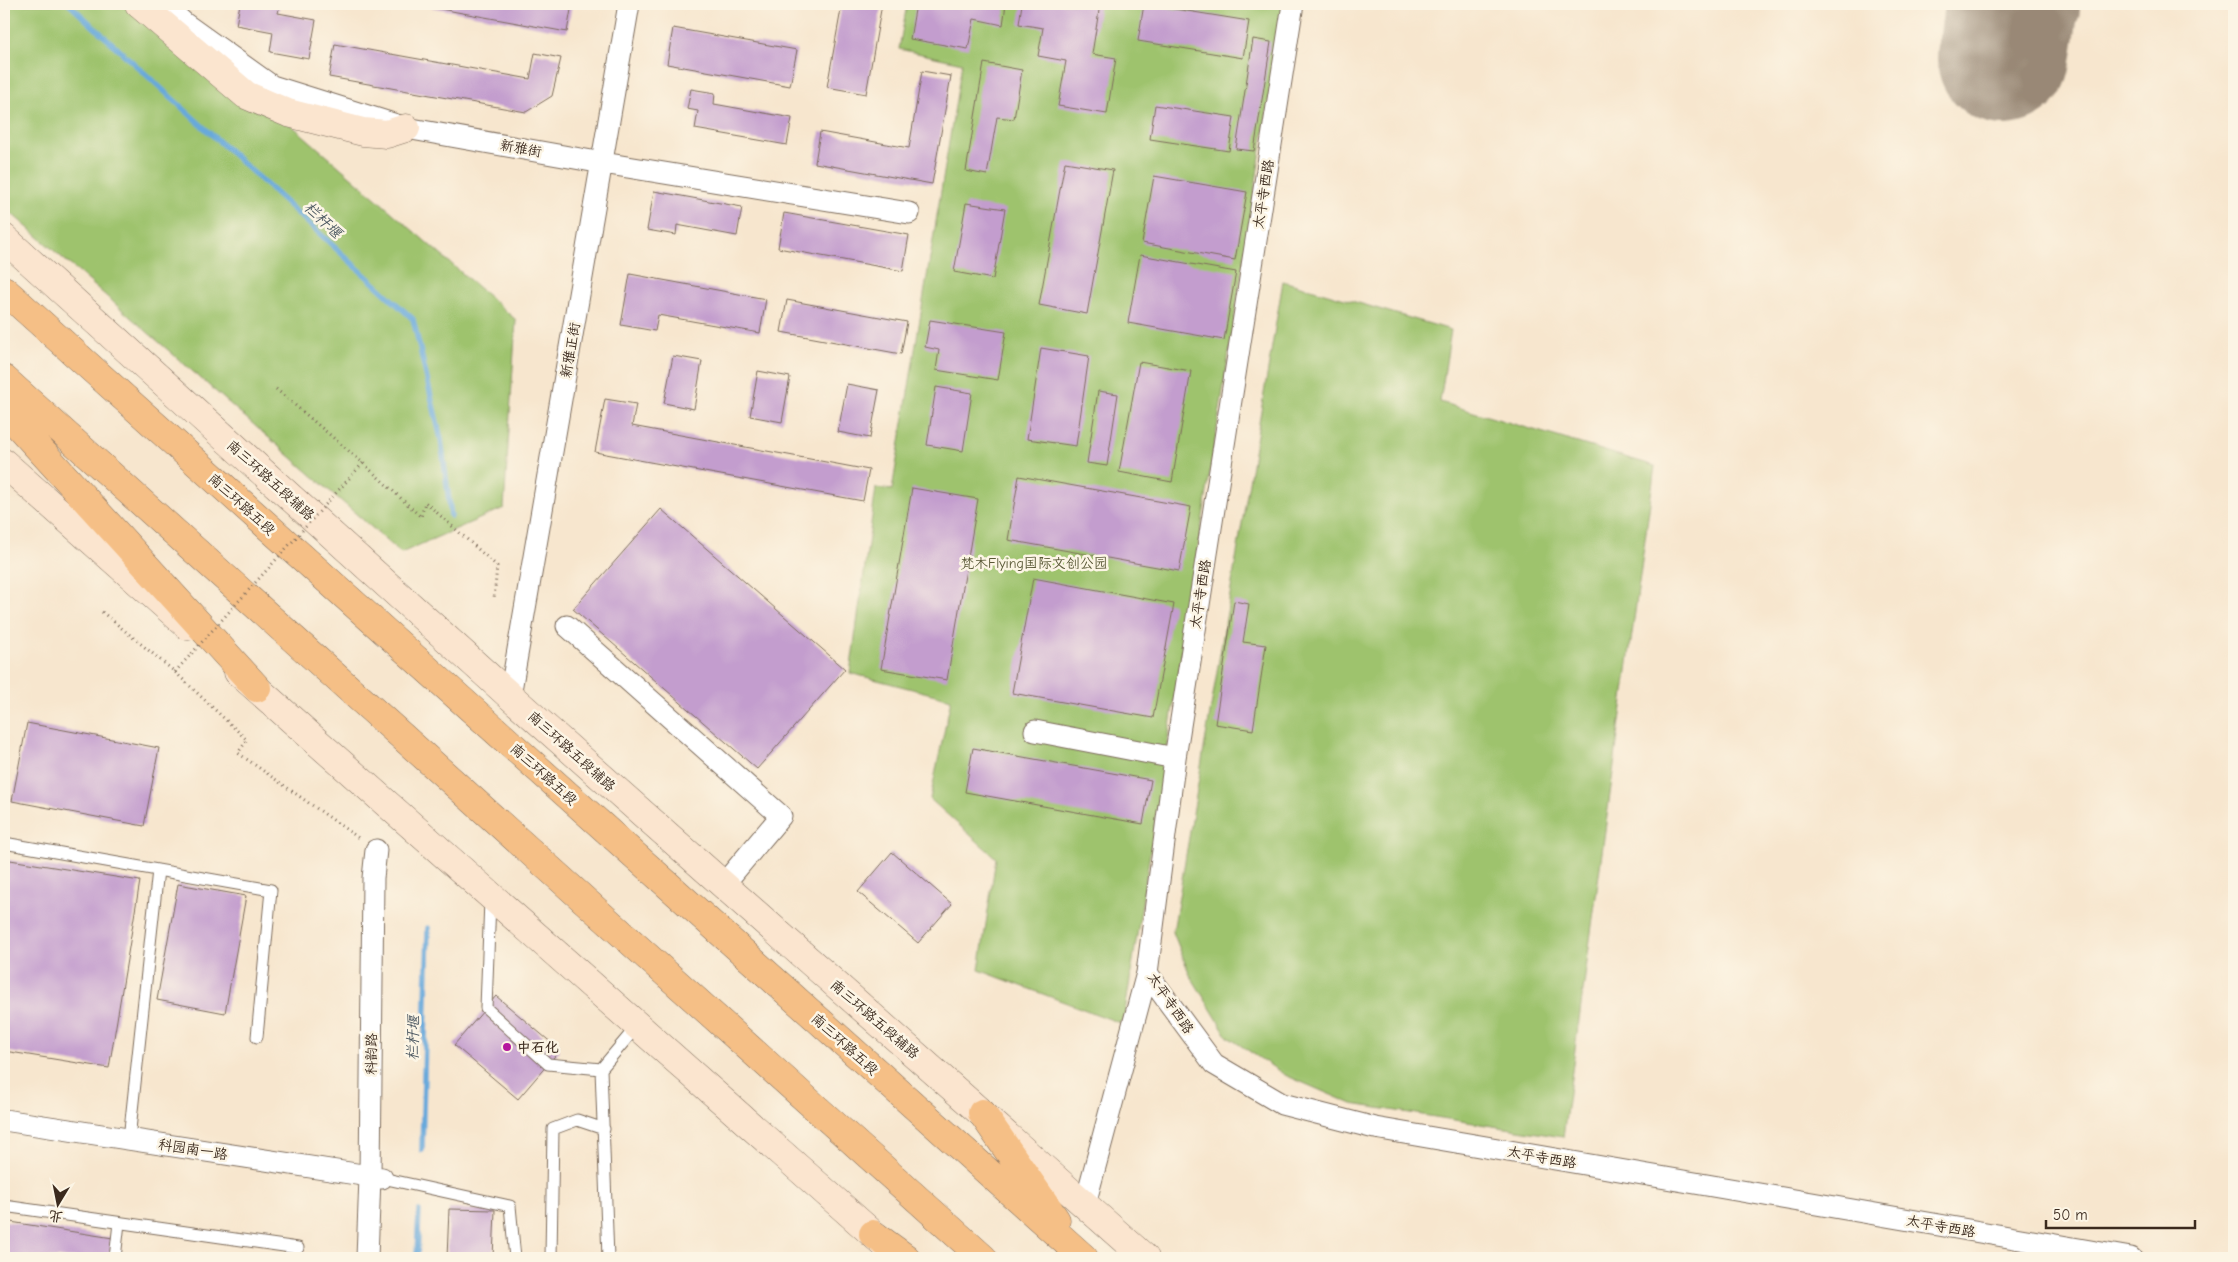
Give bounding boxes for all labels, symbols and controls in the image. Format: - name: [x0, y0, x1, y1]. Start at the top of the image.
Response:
- street label: 新雅街: [499, 136, 543, 161]
- street label: 太平寺西路: [1250, 158, 1277, 230]
- water label: 栏杆堰: [300, 198, 347, 243]
- street label: 新雅正街: [557, 321, 584, 379]
- street label: 南三环路五段辅路: [224, 436, 318, 524]
- street label: 南三环路五段: [205, 470, 279, 538]
- park label: 梵木Flying国际文创公园: [960, 555, 1108, 572]
- street label: 太平寺西路: [1187, 558, 1214, 630]
- street label: 南三环路五段辅路: [525, 707, 619, 795]
- street label: 南三环路五段: [507, 740, 581, 808]
- street label: 太平寺西路: [1144, 970, 1197, 1037]
- street label: 南三环路五段辅路: [827, 976, 923, 1062]
- street label: 南三环路五段: [808, 1010, 882, 1078]
- water label: 栏杆堰: [404, 1013, 422, 1061]
- street label: 科韵路: [363, 1033, 380, 1075]
- place label: 中石化: [517, 1039, 559, 1056]
- marker: 中石化: [501, 1041, 513, 1053]
- street label: 科园南一路: [157, 1136, 229, 1163]
- street label: 太平寺西路: [1506, 1143, 1578, 1172]
- north arrow: [32, 1180, 82, 1230]
- scale bar: [2046, 1197, 2194, 1229]
- text: 50 m: [2053, 1206, 2088, 1224]
- text: 北: [47, 1207, 64, 1226]
- street label: 太平寺西路: [1905, 1212, 1977, 1241]

